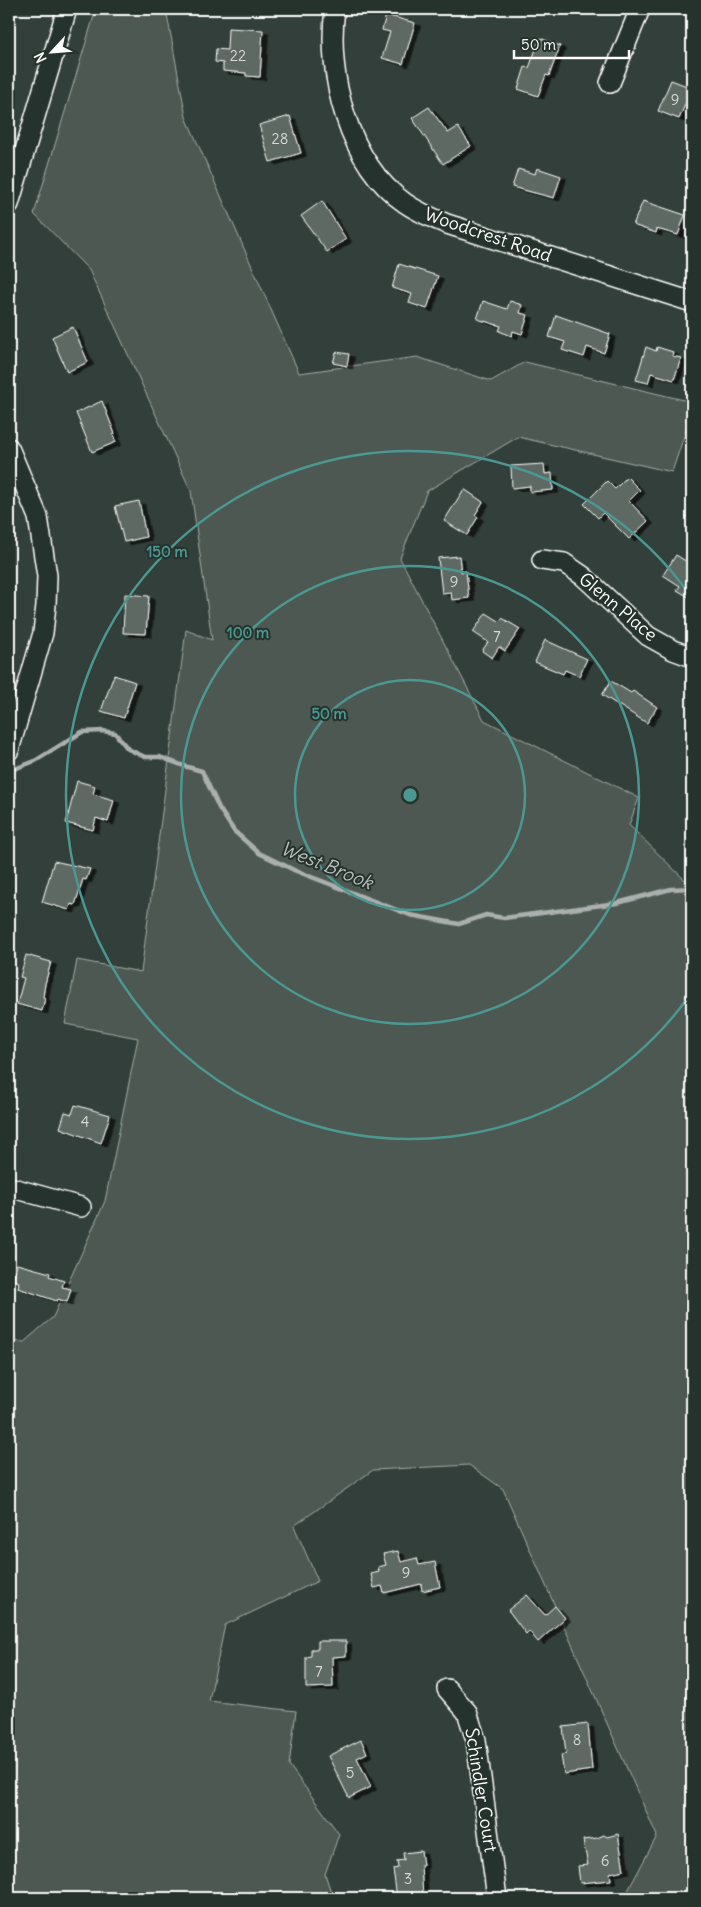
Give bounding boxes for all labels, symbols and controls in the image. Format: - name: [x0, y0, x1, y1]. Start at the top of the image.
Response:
- north arrow: [28, 28, 78, 78]
- scale bar: [514, 28, 628, 60]
- text: 50 m: [521, 35, 556, 54]
- house number: 22: [230, 46, 246, 65]
- text: N: [30, 49, 51, 66]
- house number: 9: [671, 90, 679, 109]
- house number: 28: [272, 129, 288, 148]
- street label: Woodcrest Road: [422, 202, 555, 267]
- text: 150 m: [146, 542, 188, 561]
- street label: Glenn Place: [574, 567, 662, 646]
- house number: 9: [450, 572, 458, 591]
- text: 100 m: [227, 623, 269, 642]
- house number: 7: [493, 627, 501, 646]
- text: 50 m: [311, 704, 347, 723]
- centre of rings: [401, 786, 419, 804]
- water label: West Brook: [277, 836, 378, 895]
- house number: 4: [81, 1112, 90, 1131]
- house number: 9: [402, 1563, 410, 1582]
- house number: 7: [315, 1662, 323, 1681]
- street label: Schindler Court: [460, 1726, 503, 1854]
- house number: 8: [573, 1730, 581, 1749]
- house number: 5: [346, 1763, 354, 1782]
- house number: 6: [601, 1851, 609, 1870]
- house number: 3: [404, 1869, 412, 1888]

